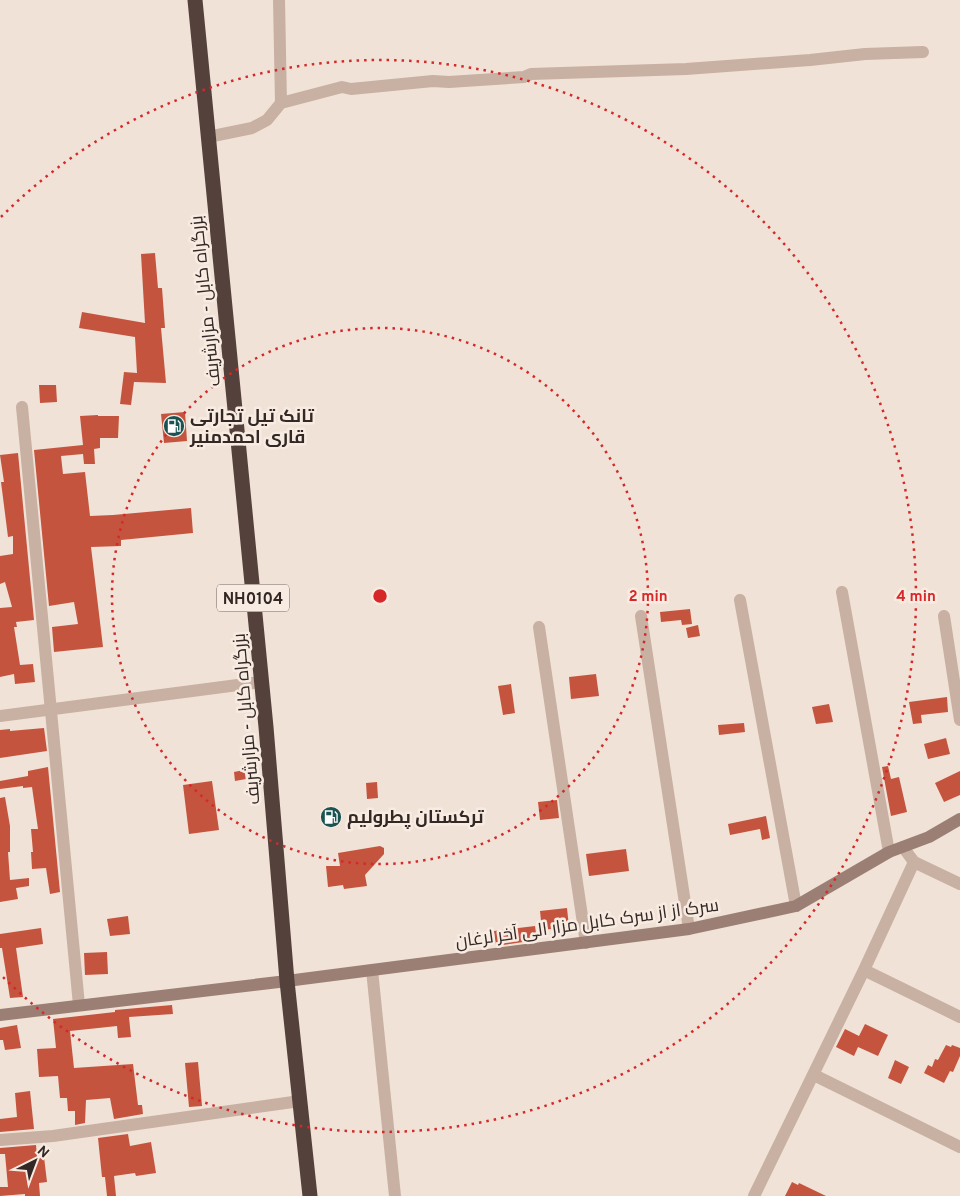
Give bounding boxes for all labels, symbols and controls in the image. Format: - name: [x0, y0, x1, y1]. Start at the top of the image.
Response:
- street label: بزرگراه کابل - مزارشریف: [186, 214, 227, 388]
- place label: تانک تیل تجارتی قاری احمدمنیر: [189, 406, 314, 450]
- fuel station icon: تانک تیل تجارتی قاری احمدمنیر: [162, 414, 186, 438]
- road number: NH0104: [217, 584, 289, 612]
- centre of rings: [371, 587, 389, 605]
- text: 2 min: [628, 588, 668, 607]
- text: 4 min: [896, 588, 936, 607]
- street label: بزرگراه کابل - مزارشریف: [229, 632, 266, 806]
- fuel station icon: ترکستان پطرولیم: [319, 805, 343, 829]
- place label: ترکستان پطرولیم: [347, 807, 484, 830]
- street label: سرک از از سرک کابل مزار الی آخر لرغان: [454, 895, 720, 954]
- north arrow: [10, 1136, 60, 1186]
- text: N: [33, 1143, 52, 1162]

